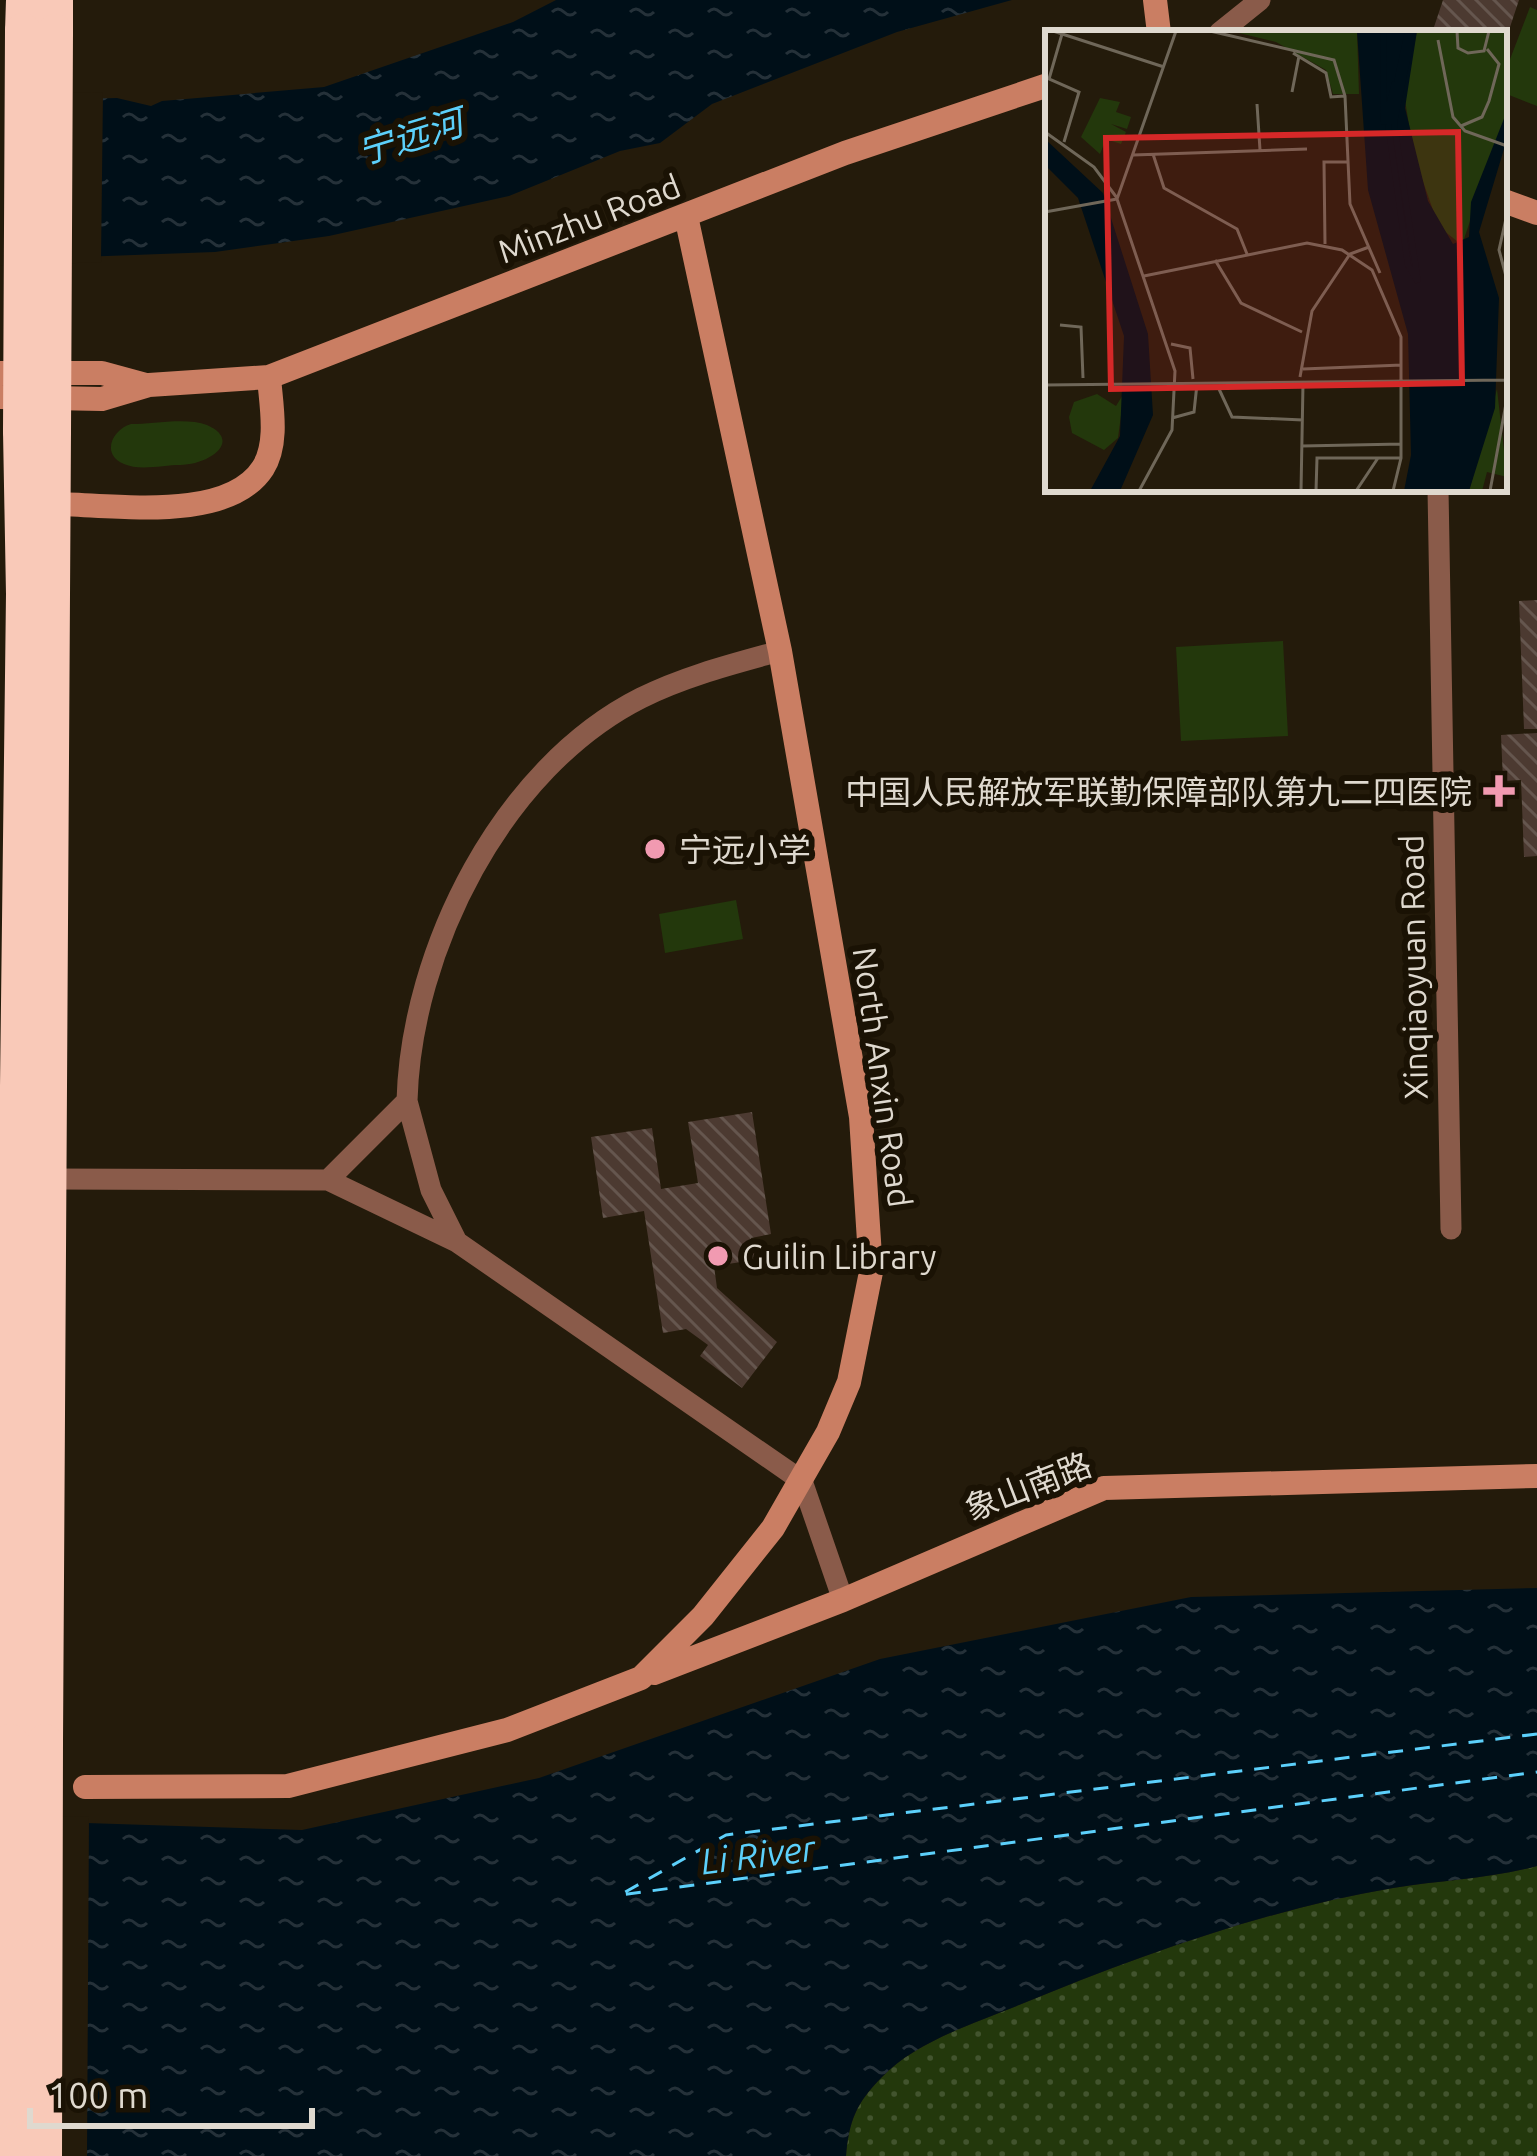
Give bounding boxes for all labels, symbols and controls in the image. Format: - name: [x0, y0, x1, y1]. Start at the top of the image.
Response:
- inset map: [1045, 30, 1507, 492]
- water label: 宁远河: [352, 99, 473, 171]
- street label: Minzhu Road: [493, 166, 685, 270]
- place label: 中国人民解放军联勤保障部队第九二四医院: [845, 773, 1472, 810]
- marker: 中国人民解放军联勤保障部队第九二四医院: [1483, 775, 1515, 807]
- place label: 宁远小学: [679, 831, 811, 868]
- street label: Xinqiaoyuan Road: [1392, 834, 1434, 1100]
- marker: 宁远小学: [642, 836, 668, 862]
- street label: North Anxin Road: [846, 945, 920, 1209]
- place label: Guilin Library: [742, 1238, 937, 1275]
- marker: Guilin Library: [705, 1243, 731, 1269]
- street label: 象山南路: [960, 1445, 1096, 1527]
- water label: Li River: [698, 1826, 819, 1881]
- scale bar: [30, 2054, 312, 2128]
- text: 100 m: [48, 2074, 148, 2115]

